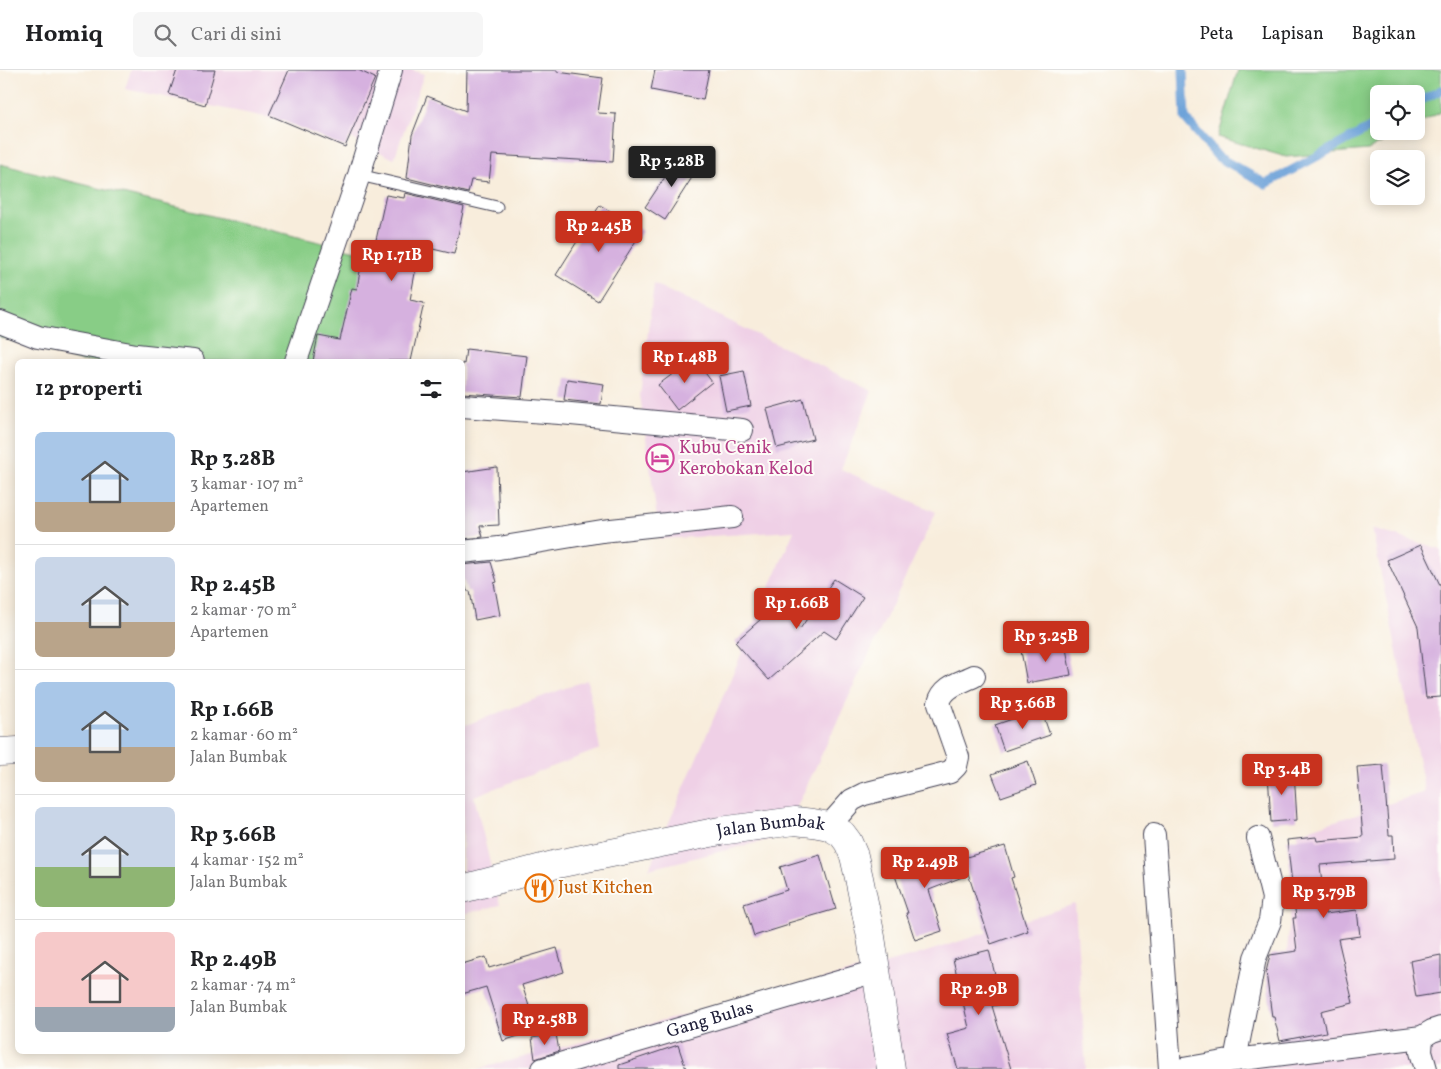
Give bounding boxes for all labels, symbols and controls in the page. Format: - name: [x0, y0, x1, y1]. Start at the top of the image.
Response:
- search box: [133, 12, 483, 57]
- text: Homiq: [25, 18, 103, 52]
- icon: search: [151, 21, 179, 49]
- text: Cari di sini: [191, 22, 281, 48]
- text: Peta: [1200, 22, 1233, 47]
- text: Lapisan: [1261, 22, 1324, 47]
- text: Bagikan: [1352, 22, 1416, 47]
- map controls: [1370, 85, 1425, 205]
- button: locate: [1370, 85, 1425, 140]
- pin: Rp 3.28B: [620, 146, 724, 188]
- button: layers: [1370, 150, 1425, 205]
- text: Rp 3.28B: [640, 151, 705, 173]
- pin: Rp 2.45B: [547, 210, 651, 253]
- text: Rp 2.45B: [566, 216, 632, 238]
- pin: Rp 1.71B: [340, 240, 444, 282]
- text: Rp 1.71B: [362, 245, 422, 267]
- pin: Rp 1.48B: [633, 342, 737, 384]
- text: Rp 1.48B: [653, 347, 717, 369]
- text: 12 properti: [35, 375, 143, 404]
- icon: filters: [417, 375, 445, 403]
- place label: Kubu Cenik Kerobokan Kelod: [679, 436, 813, 482]
- hotel icon: Kubu Cenik Kerobokan Kelod: [645, 443, 675, 473]
- text: Rp 3.28B: [190, 445, 275, 474]
- icon: home: [75, 452, 135, 512]
- text: 3 kamar · 107 m²: [190, 474, 303, 496]
- text: Apartemen: [190, 496, 269, 518]
- text: Rp 2.45B: [190, 571, 276, 600]
- icon: home: [75, 577, 135, 637]
- pin: Rp 1.66B: [745, 588, 849, 630]
- text: Rp 1.66B: [765, 593, 829, 615]
- text: 2 kamar · 70 m²: [190, 600, 297, 622]
- pin: Rp 3.25B: [994, 620, 1098, 663]
- text: Apartemen: [190, 622, 269, 644]
- text: Rp 3.25B: [1014, 626, 1078, 648]
- pin: Rp 3.66B: [971, 688, 1075, 730]
- text: Rp 3.66B: [990, 693, 1056, 715]
- text: Rp 1.66B: [190, 696, 274, 725]
- icon: home: [75, 702, 135, 762]
- text: 2 kamar · 60 m²: [190, 725, 298, 747]
- text: Jalan Bumbak: [190, 747, 287, 769]
- pin: Rp 3.4B: [1236, 754, 1328, 796]
- text: Rp 3.4B: [1253, 759, 1311, 781]
- street label: Jalan Bumbak: [714, 808, 828, 844]
- text: Rp 3.66B: [190, 821, 276, 850]
- icon: home: [75, 827, 135, 887]
- pin: Rp 2.49B: [873, 846, 977, 889]
- text: 4 kamar · 152 m²: [190, 850, 304, 872]
- text: Rp 2.49B: [892, 852, 958, 874]
- text: Jalan Bumbak: [190, 872, 287, 894]
- restaurant icon: Just Kitchen: [524, 873, 554, 903]
- place label: Just Kitchen: [558, 876, 653, 901]
- pin: Rp 3.79B: [1272, 876, 1376, 919]
- text: Rp 3.79B: [1292, 882, 1356, 904]
- text: Rp 2.49B: [190, 946, 277, 975]
- icon: home: [75, 952, 135, 1012]
- pin: Rp 2.9B: [933, 974, 1025, 1016]
- text: 2 kamar · 74 m²: [190, 975, 296, 997]
- text: Rp 2.9B: [951, 979, 1007, 1001]
- street label: Gang Bulas: [664, 995, 756, 1044]
- text: Jalan Bumbak: [190, 997, 287, 1019]
- pin: Rp 2.58B: [493, 1004, 597, 1046]
- text: Rp 2.58B: [513, 1009, 577, 1031]

